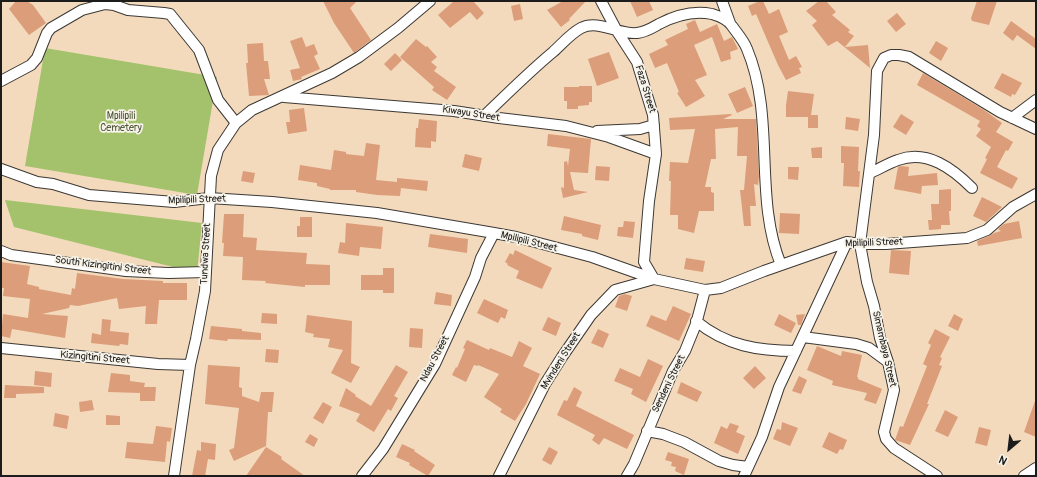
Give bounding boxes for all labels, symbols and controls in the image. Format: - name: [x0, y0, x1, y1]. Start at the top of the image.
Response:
- street label: Faza Street: [632, 64, 658, 114]
- street label: Kiwayu Street: [442, 104, 500, 124]
- park label: Mpilipili Cemetery: [100, 110, 142, 134]
- street label: Mpilipili Street: [168, 193, 226, 207]
- street label: Tundwa Street: [198, 223, 214, 285]
- street label: Mpilipili Street: [500, 229, 558, 255]
- street label: Mpilipili Street: [845, 236, 903, 250]
- street label: South Kizingitini Street: [54, 254, 152, 278]
- street label: Simambaya Street: [869, 310, 899, 388]
- street label: Mvindeni Street: [539, 330, 583, 392]
- street label: Ndau Street: [418, 334, 452, 384]
- street label: Kizingitini Street: [60, 349, 130, 367]
- street label: Sendeni Street: [650, 353, 688, 415]
- north arrow: [989, 429, 1029, 469]
- text: N: [997, 453, 1009, 468]

